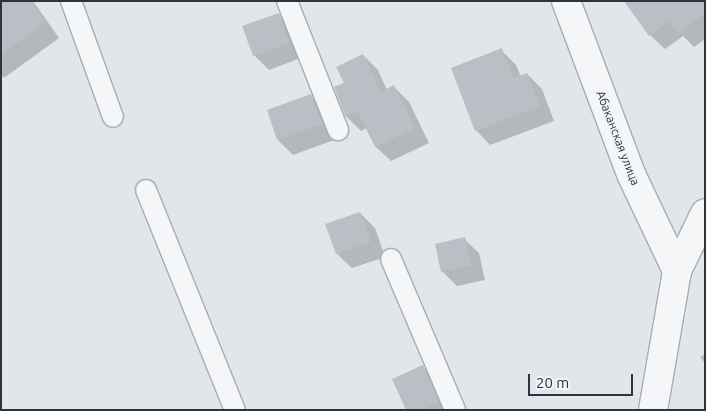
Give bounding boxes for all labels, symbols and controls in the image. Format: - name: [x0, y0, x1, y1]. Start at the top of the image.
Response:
- street label: Абаканская улица: [593, 89, 643, 187]
- scale bar: [531, 364, 636, 396]
- text: 20 m: [536, 374, 569, 391]

